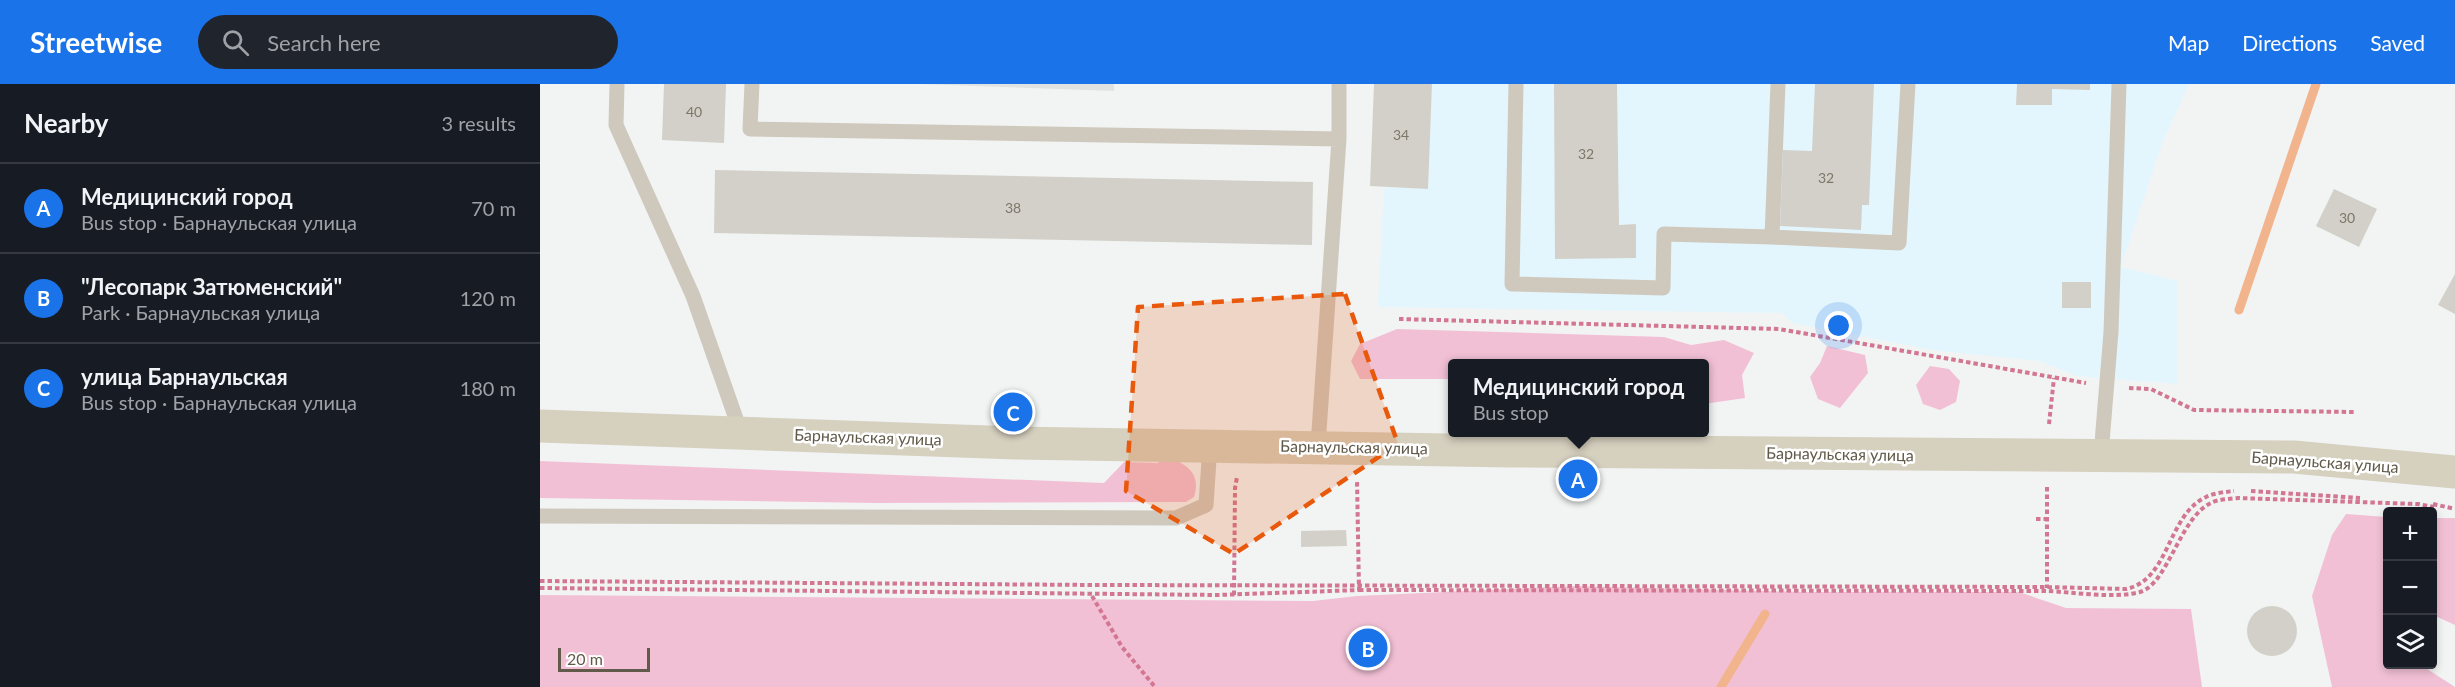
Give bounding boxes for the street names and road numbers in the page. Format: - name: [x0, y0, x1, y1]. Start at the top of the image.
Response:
- street label: Барнаульская улица: [794, 424, 942, 449]
- street label: Барнаульская улица: [1280, 436, 1428, 457]
- street label: Барнаульская улица: [1766, 443, 1914, 464]
- street label: Барнаульская улица: [2251, 447, 2399, 476]

